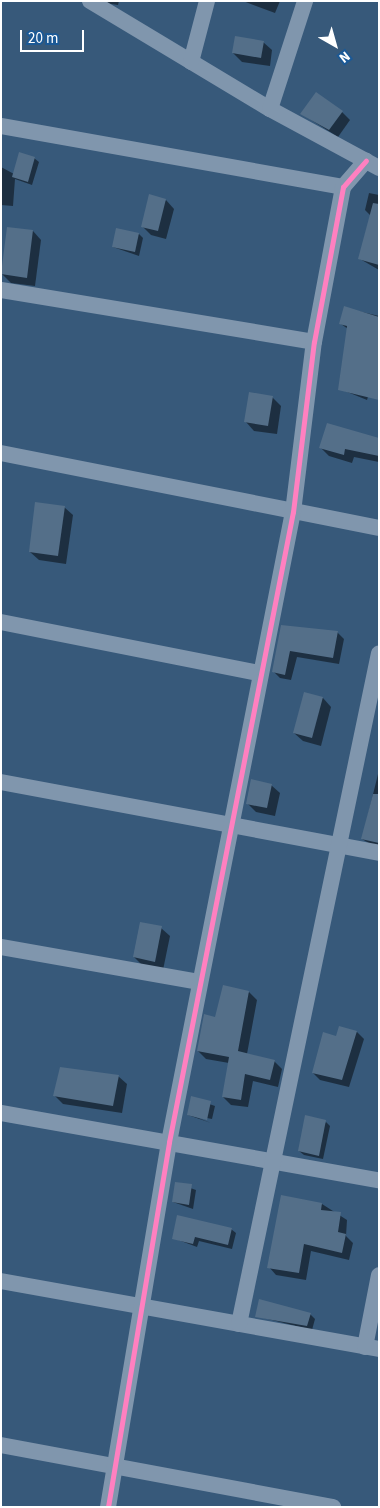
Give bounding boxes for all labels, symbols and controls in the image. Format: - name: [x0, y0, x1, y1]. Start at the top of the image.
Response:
- scale bar: [22, 20, 86, 52]
- north arrow: [310, 20, 360, 70]
- text: 20 m: [28, 28, 58, 49]
- text: N: [334, 46, 354, 68]

